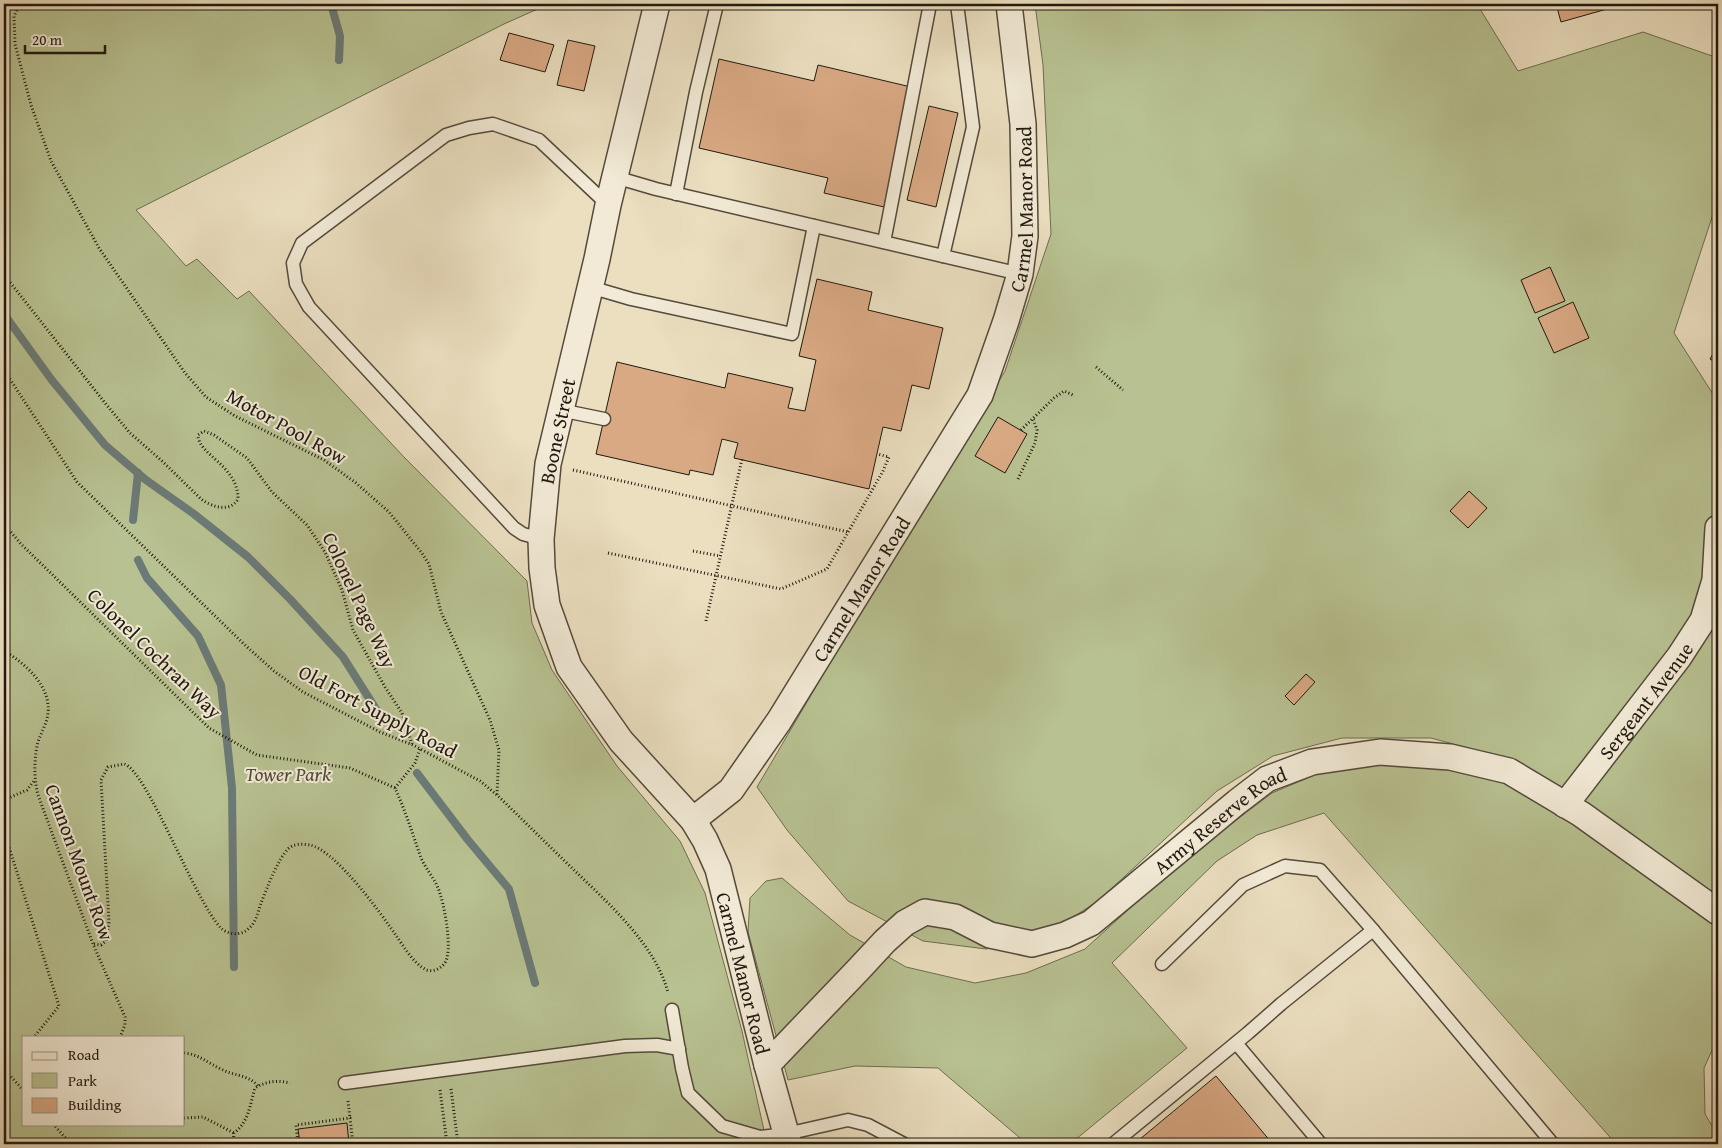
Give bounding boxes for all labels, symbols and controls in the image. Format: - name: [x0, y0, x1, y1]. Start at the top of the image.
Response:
- scale bar: [25, 22, 105, 54]
- text: 20 m: [32, 29, 63, 50]
- street label: Carmel Manor Road: [1001, 126, 1040, 295]
- street label: Boone Street: [532, 375, 582, 487]
- street label: Motor Pool Row: [222, 381, 353, 471]
- street label: Carmel Manor Road: [805, 510, 917, 667]
- street label: Colonel Page Way: [316, 527, 404, 673]
- street label: Colonel Cochran Way: [81, 581, 229, 725]
- street label: Sergeant Avenue: [1591, 636, 1700, 765]
- street label: Old Fort Supply Road: [294, 657, 463, 765]
- street label: Army Reserve Road: [1147, 758, 1291, 880]
- park label: Tower Park: [245, 759, 332, 788]
- street label: Cannon Mount Row: [38, 780, 122, 945]
- street label: Carmel Manor Road: [710, 889, 778, 1058]
- legend: [22, 1036, 185, 1126]
- text: Road: [68, 1044, 99, 1065]
- text: Park: [68, 1070, 97, 1091]
- text: Building: [68, 1094, 122, 1115]

